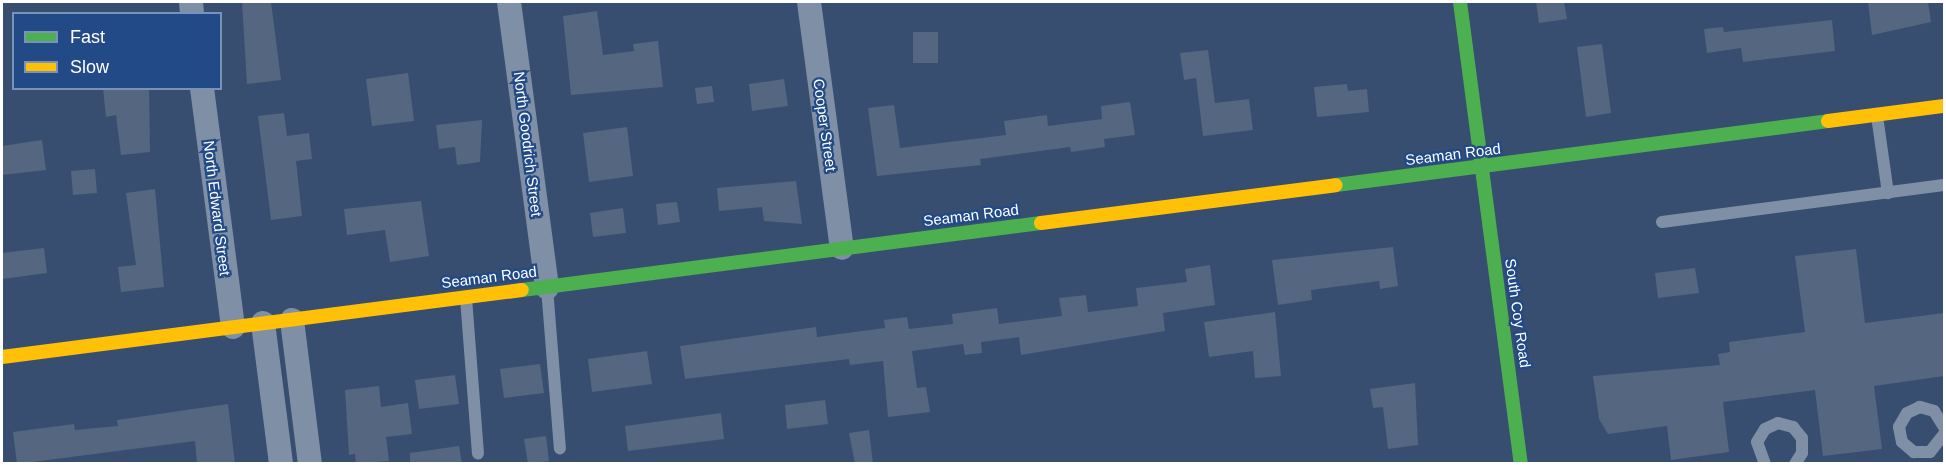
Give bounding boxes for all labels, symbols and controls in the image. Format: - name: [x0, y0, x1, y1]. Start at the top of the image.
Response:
- legend: [12, 12, 222, 90]
- text: Fast: [70, 27, 105, 47]
- text: Slow: [70, 57, 109, 77]
- street label: North Goodrich Street: [510, 70, 546, 218]
- street label: Cooper Street: [810, 78, 840, 172]
- street label: North Edward Street: [200, 139, 234, 277]
- street label: Seaman Road: [1404, 139, 1502, 169]
- street label: Seaman Road: [922, 200, 1020, 230]
- street label: South Coy Road: [1501, 257, 1535, 369]
- street label: Seaman Road: [440, 262, 538, 292]

